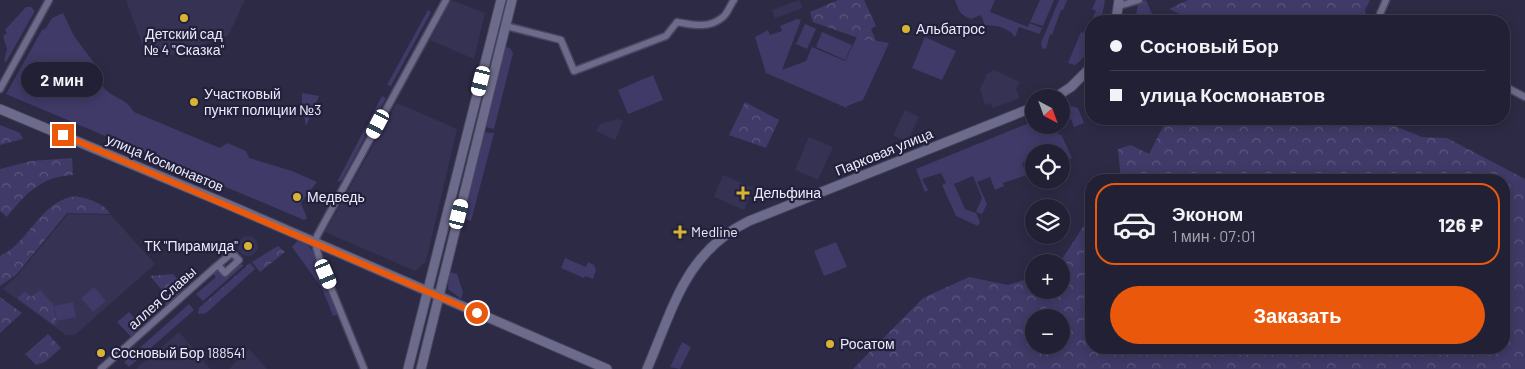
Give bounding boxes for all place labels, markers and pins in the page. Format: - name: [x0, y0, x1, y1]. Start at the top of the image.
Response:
- marker: Детский сад № 4 "Сказка": [178, 12, 190, 24]
- place label: Альбатрос: [916, 20, 985, 37]
- marker: Альбатрос: [900, 23, 912, 35]
- place label: Детский сад № 4 "Сказка": [144, 25, 225, 58]
- place label: Участковый пункт полиции №3: [204, 85, 322, 118]
- marker: Участковый пункт полиции №3: [188, 96, 200, 108]
- place label: Дельфина: [754, 184, 821, 201]
- marker: Дельфина: [736, 186, 750, 200]
- place label: Медведь: [307, 188, 365, 205]
- marker: Медведь: [291, 191, 303, 203]
- place label: Medline: [691, 223, 738, 240]
- marker: Medline: [673, 225, 687, 239]
- place label: ТК "Пирамида": [144, 237, 238, 254]
- marker: ТК "Пирамида": [242, 240, 254, 252]
- place label: Росатом: [840, 335, 895, 352]
- marker: Росатом: [824, 338, 836, 350]
- place label: Сосновый Бор 188541: [111, 344, 245, 361]
- marker: Сосновый Бор 188541: [95, 347, 107, 359]

